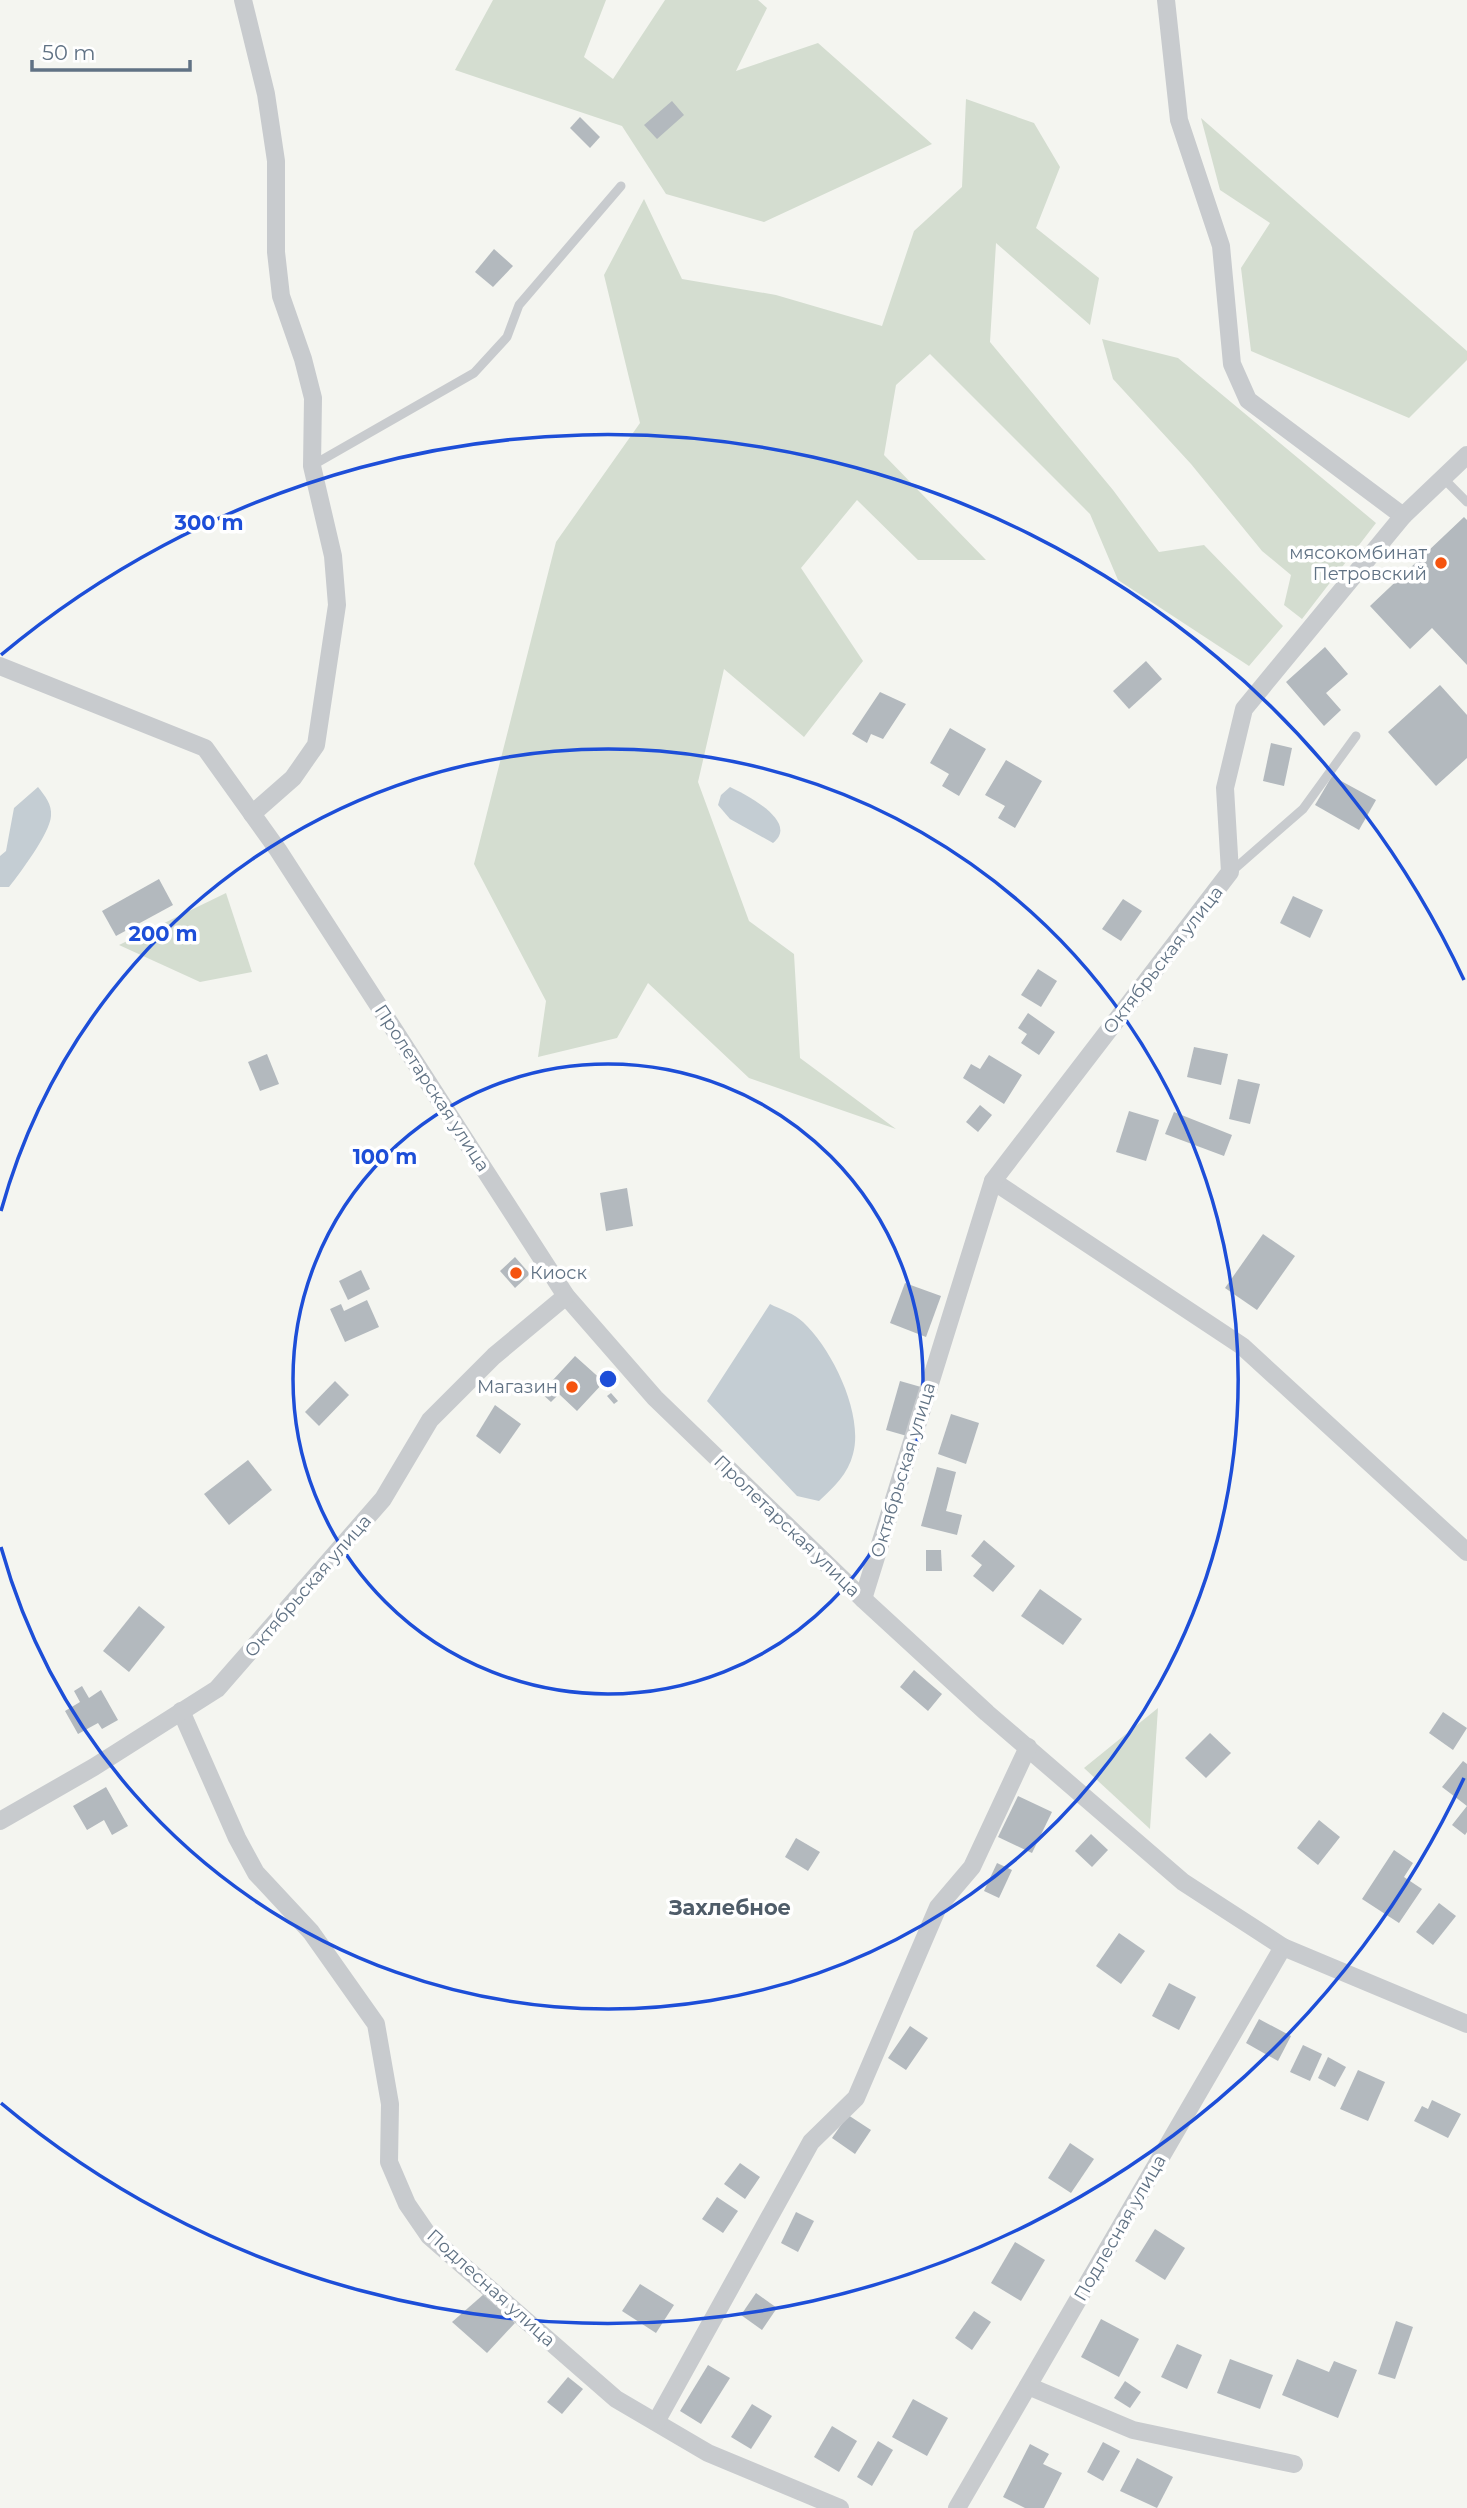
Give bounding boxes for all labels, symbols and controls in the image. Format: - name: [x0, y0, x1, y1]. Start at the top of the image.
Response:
- scale bar: [32, 28, 189, 72]
- text: 50 m: [42, 40, 96, 65]
- text: 300 m: [174, 510, 243, 535]
- place label: мясокомбинат Петровский: [1289, 542, 1427, 585]
- marker: мясокомбинат Петровский: [1433, 555, 1449, 571]
- street label: Октябрьская улица: [1098, 882, 1228, 1038]
- text: 200 m: [129, 921, 197, 946]
- street label: Пролетарская улица: [370, 1000, 494, 1176]
- text: 100 m: [353, 1144, 417, 1169]
- place label: Киоск: [530, 1262, 587, 1284]
- marker: Киоск: [508, 1265, 524, 1281]
- centre of rings: [596, 1367, 620, 1391]
- place label: Магазин: [477, 1376, 558, 1398]
- marker: Магазин: [564, 1379, 580, 1395]
- street label: Октябрьская улица: [866, 1380, 940, 1560]
- street label: Пролетарская улица: [709, 1450, 865, 1602]
- street label: Октябрьская улица: [240, 1510, 376, 1662]
- district label: Захлебное: [668, 1895, 791, 1920]
- street label: Подлесная улица: [1069, 2151, 1171, 2305]
- street label: Подлесная улица: [422, 2225, 560, 2351]

